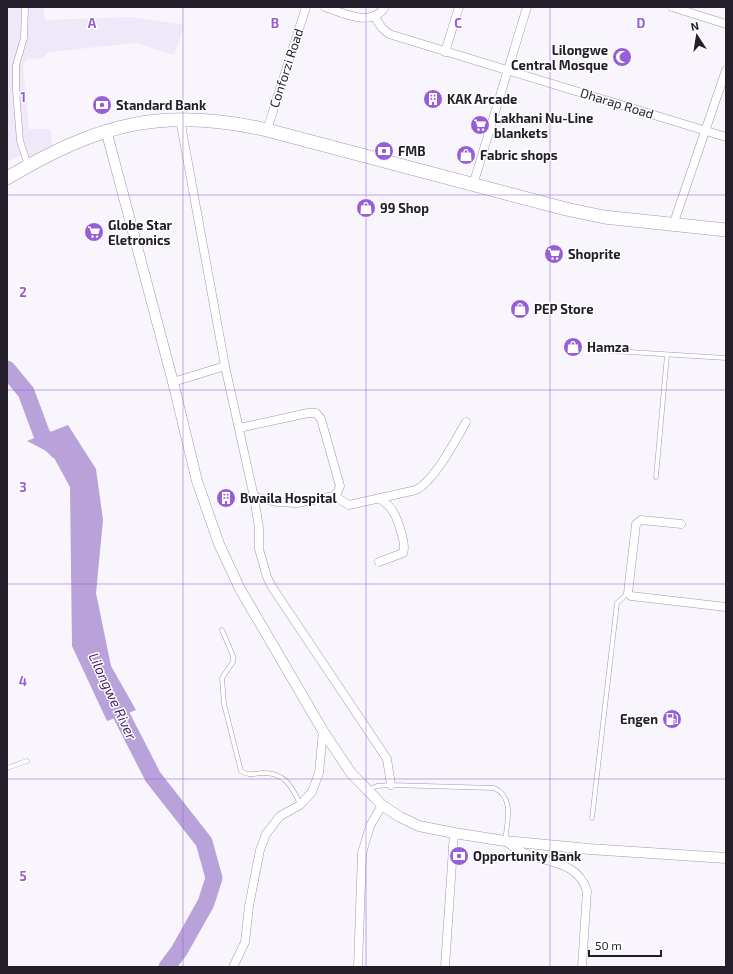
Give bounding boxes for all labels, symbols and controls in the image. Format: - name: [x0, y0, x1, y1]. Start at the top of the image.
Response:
- text: A: [88, 15, 97, 31]
- text: B: [271, 15, 279, 31]
- text: C: [454, 15, 462, 31]
- text: D: [637, 15, 646, 31]
- north arrow: [677, 16, 717, 56]
- text: N: [690, 19, 700, 33]
- street label: Conforzi Road: [266, 26, 306, 110]
- place label: Lilongwe Central Mosque: [511, 42, 608, 73]
- mosque icon: Lilongwe Central Mosque: [611, 46, 633, 68]
- street label: Dharap Road: [578, 84, 656, 122]
- building icon: KAK Arcade: [422, 88, 444, 110]
- text: 1: [20, 89, 26, 105]
- place label: KAK Arcade: [447, 91, 517, 107]
- bank icon: Standard Bank: [91, 94, 113, 116]
- place label: Standard Bank: [116, 97, 207, 113]
- place label: Lakhani Nu-Line blankets: [494, 110, 593, 141]
- supermarket icon: Lakhani Nu-Line blankets: [469, 114, 491, 136]
- bank icon: FMB: [373, 140, 395, 162]
- place label: FMB: [398, 143, 425, 159]
- shop icon: Fabric shops: [455, 144, 477, 166]
- place label: Fabric shops: [480, 147, 558, 163]
- shop icon: 99 Shop: [355, 197, 377, 219]
- place label: 99 Shop: [380, 200, 429, 216]
- place label: Globe Star Eletronics: [108, 217, 173, 248]
- supermarket icon: Globe Star Eletronics: [83, 221, 105, 243]
- supermarket icon: Shoprite: [543, 243, 565, 265]
- place label: Shoprite: [568, 246, 621, 262]
- text: 2: [19, 284, 27, 300]
- shop icon: PEP Store: [509, 298, 531, 320]
- place label: PEP Store: [534, 301, 594, 317]
- shop icon: Hamza: [562, 336, 584, 358]
- place label: Hamza: [587, 339, 629, 355]
- text: 3: [19, 479, 27, 495]
- building icon: Bwaila Hospital: [215, 487, 237, 509]
- place label: Bwaila Hospital: [240, 490, 337, 506]
- water label: Lilongwe River: [85, 650, 141, 743]
- text: 4: [19, 673, 27, 689]
- fuel station icon: Engen: [661, 708, 683, 730]
- place label: Engen: [620, 711, 658, 727]
- bank icon: Opportunity Bank: [448, 845, 470, 867]
- place label: Opportunity Bank: [473, 848, 582, 864]
- text: 5: [19, 868, 27, 884]
- scale bar: [589, 932, 661, 958]
- text: 50 m: [595, 938, 622, 952]

